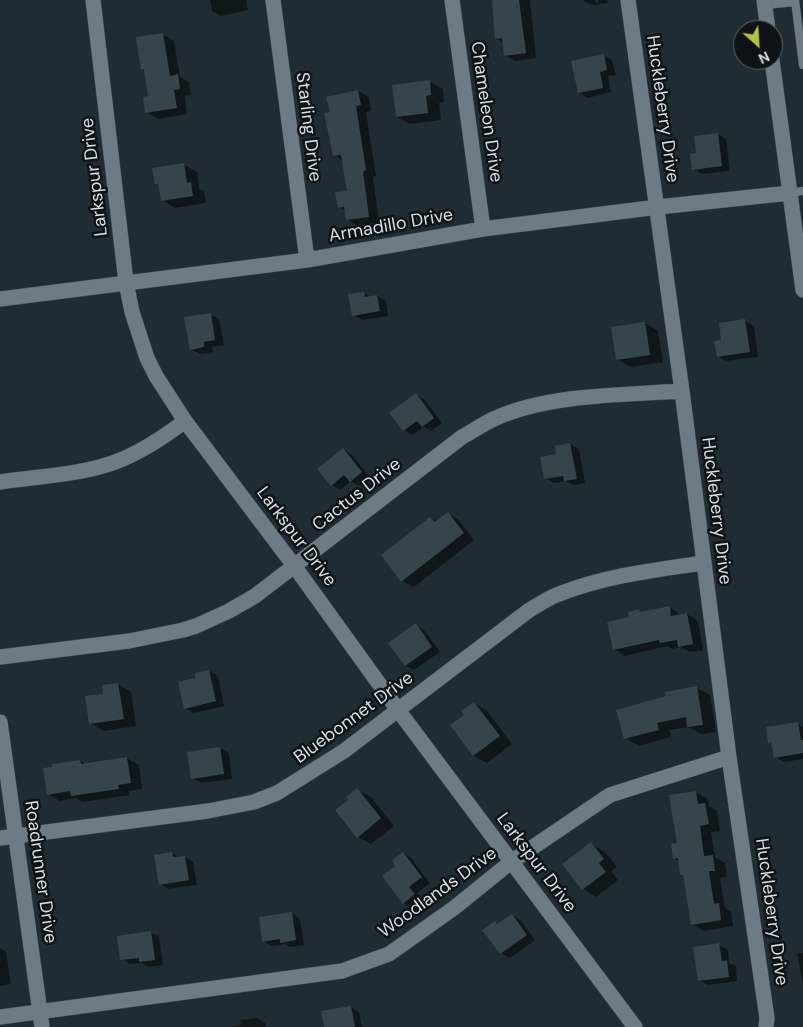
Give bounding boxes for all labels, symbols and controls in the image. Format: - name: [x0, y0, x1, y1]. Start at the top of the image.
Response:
- north arrow: [733, 20, 783, 70]
- street label: Huckleberry Drive: [641, 34, 683, 184]
- street label: Chameleon Drive: [465, 40, 507, 184]
- text: N: [756, 47, 773, 68]
- street label: Starling Drive: [291, 71, 325, 183]
- street label: Larkspur Drive: [77, 117, 113, 237]
- street label: Armadillo Drive: [327, 204, 455, 248]
- street label: Huckleberry Drive: [696, 436, 736, 586]
- street label: Cactus Drive: [308, 454, 406, 536]
- street label: Larkspur Drive: [252, 483, 340, 591]
- street label: Bluebonnet Drive: [290, 667, 418, 769]
- street label: Roadrunner Drive: [19, 799, 61, 945]
- street label: Larkspur Drive: [492, 809, 580, 917]
- street label: Huckleberry Drive: [750, 837, 792, 987]
- street label: Woodlands Drive: [375, 843, 501, 943]

